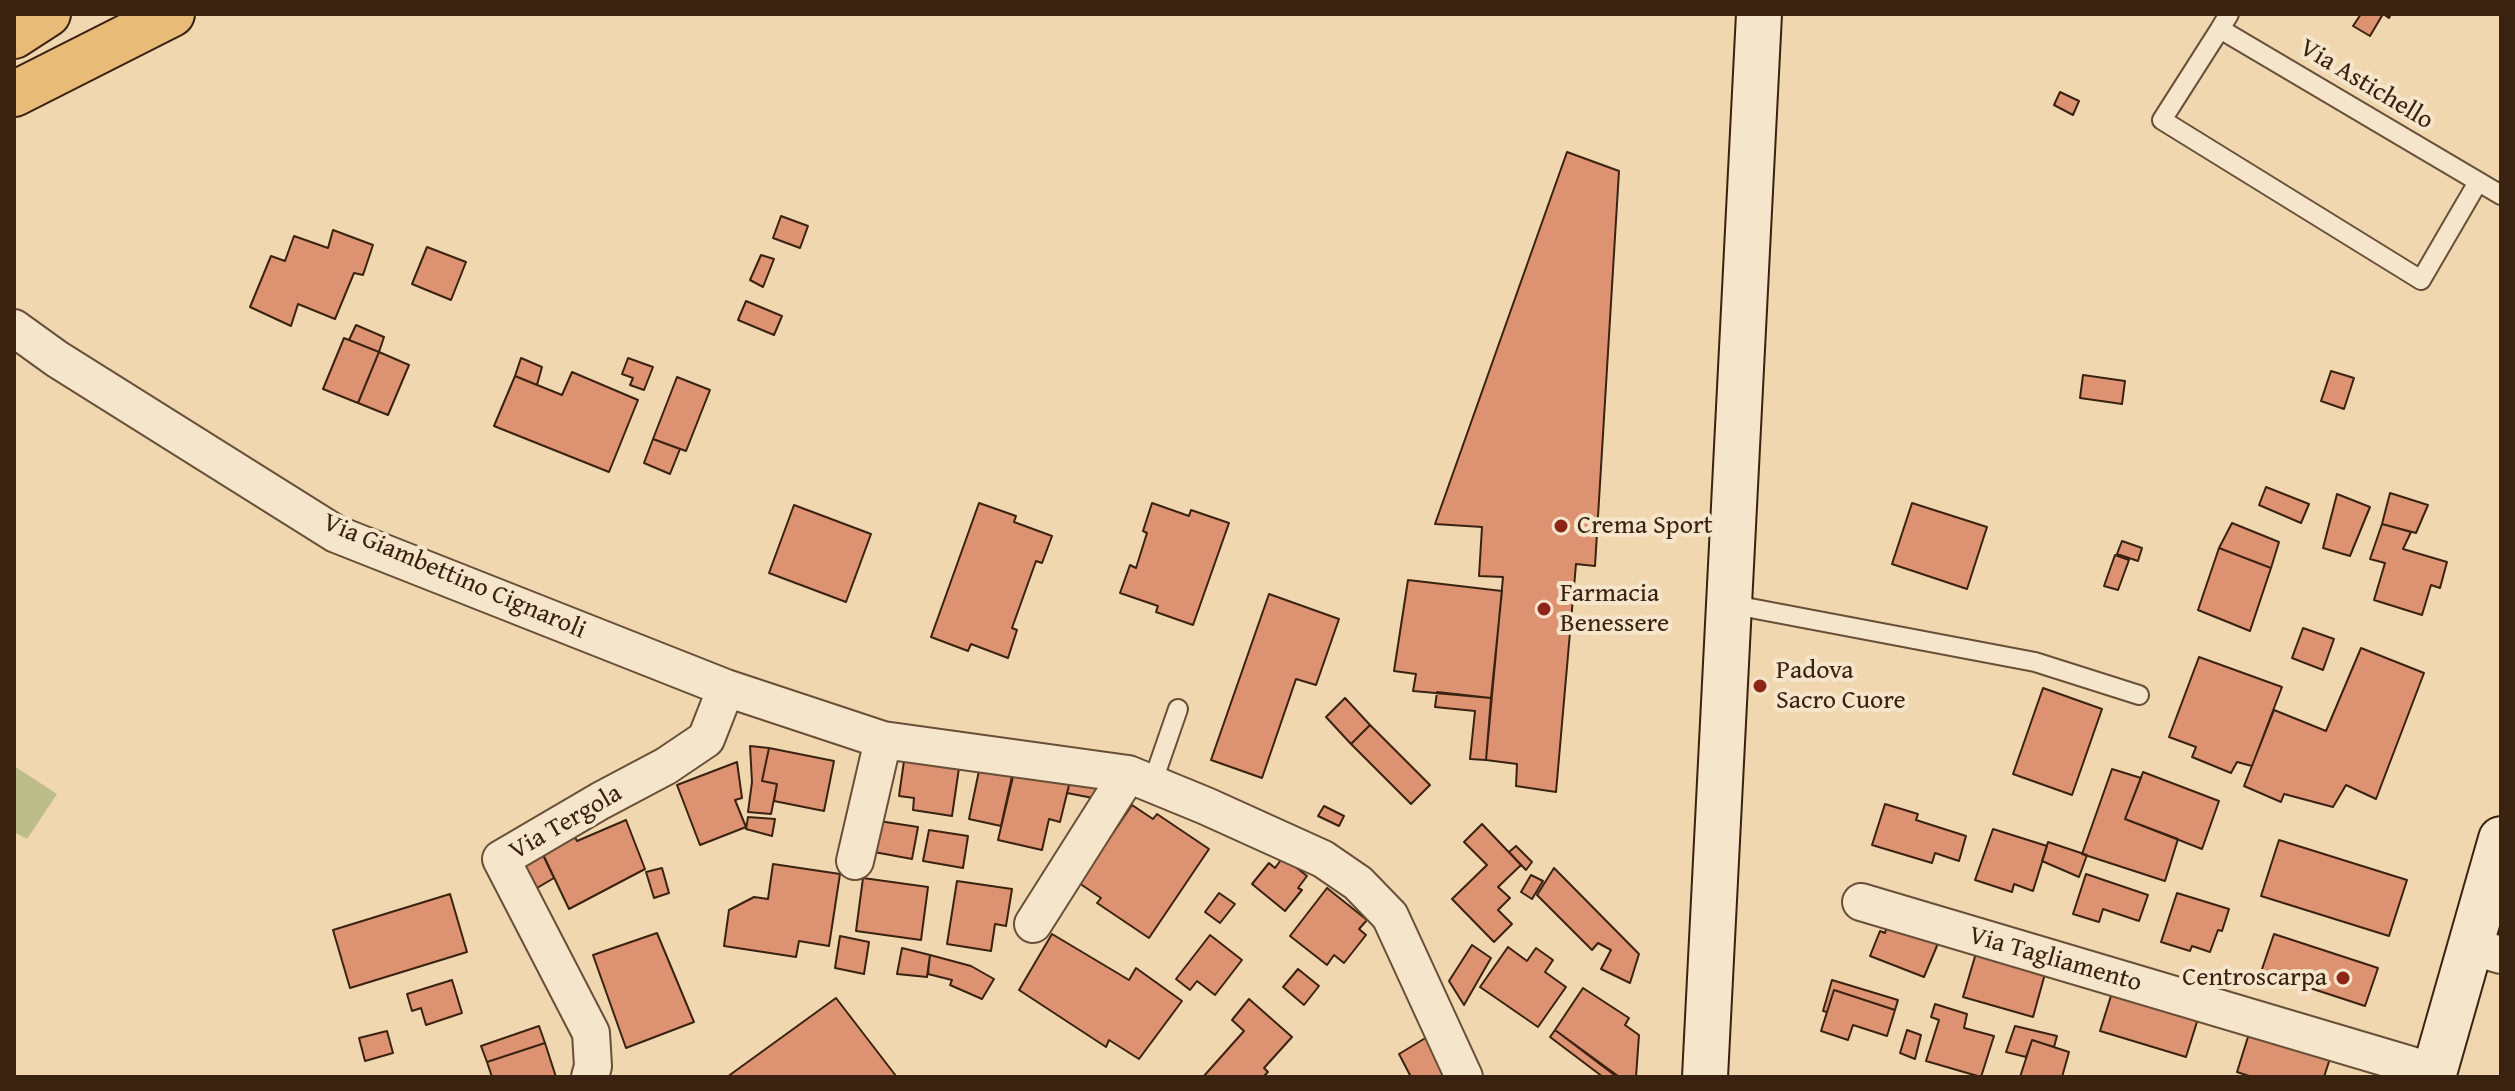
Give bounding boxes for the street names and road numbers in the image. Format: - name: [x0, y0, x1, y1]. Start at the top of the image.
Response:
- street label: Via Astichello: [2293, 33, 2439, 137]
- street label: Via Giambettino Cignaroli: [318, 507, 590, 647]
- street label: Via Tergola: [504, 778, 628, 868]
- street label: Via Tagliamento: [1965, 920, 2145, 1000]

